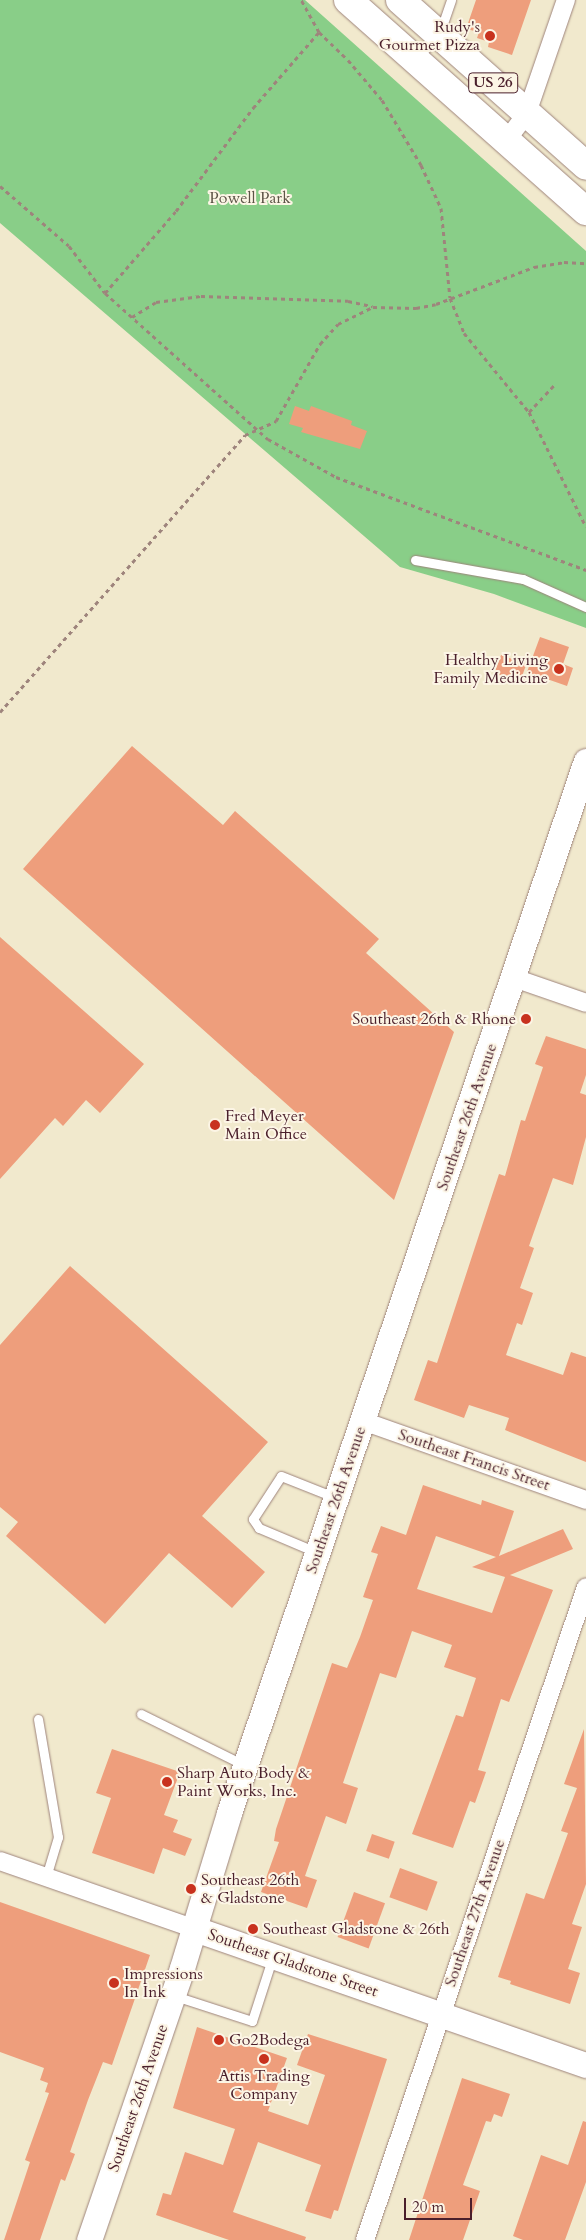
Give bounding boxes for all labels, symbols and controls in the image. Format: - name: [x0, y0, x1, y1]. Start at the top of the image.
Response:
- place label: Rudy's Gourmet Pizza: [379, 17, 480, 55]
- marker: Rudy's Gourmet Pizza: [484, 30, 496, 42]
- road number: US 26: [468, 70, 518, 96]
- park label: Powell Park: [209, 188, 291, 208]
- place label: Healthy Living Family Medicine: [434, 650, 548, 688]
- marker: Healthy Living Family Medicine: [552, 662, 566, 676]
- place label: Southeast 26th & Rhone: [352, 1009, 516, 1029]
- marker: Southeast 26th & Rhone: [520, 1013, 532, 1025]
- street label: Southeast 26th Avenue: [433, 1041, 501, 1193]
- place label: Fred Meyer Main Office: [225, 1106, 307, 1144]
- marker: Fred Meyer Main Office: [209, 1119, 221, 1131]
- street label: Southeast 26th Avenue: [302, 1424, 370, 1576]
- street label: Southeast Francis Street: [396, 1425, 552, 1495]
- place label: Sharp Auto Body & Paint Works, Inc.: [177, 1763, 310, 1801]
- marker: Sharp Auto Body & Paint Works, Inc.: [161, 1776, 173, 1788]
- street label: Southeast 27th Avenue: [441, 1837, 509, 1989]
- place label: Southeast 26th & Gladstone: [201, 1870, 299, 1908]
- marker: Southeast 26th & Gladstone: [185, 1883, 197, 1895]
- place label: Southeast Gladstone & 26th: [263, 1919, 449, 1939]
- marker: Southeast Gladstone & 26th: [247, 1923, 259, 1935]
- street label: Southeast Gladstone Street: [205, 1925, 381, 2001]
- place label: Impressions In Ink: [124, 1964, 203, 2002]
- marker: Impressions In Ink: [108, 1977, 120, 1989]
- street label: Southeast 26th Avenue: [104, 2022, 172, 2174]
- place label: Go2Bodega: [229, 2030, 310, 2050]
- marker: Go2Bodega: [213, 2034, 225, 2046]
- marker: Attis Trading Company: [258, 2053, 270, 2065]
- place label: Attis Trading Company: [218, 2066, 310, 2104]
- scale bar: [406, 2188, 474, 2220]
- text: 20 m: [412, 2197, 444, 2217]

